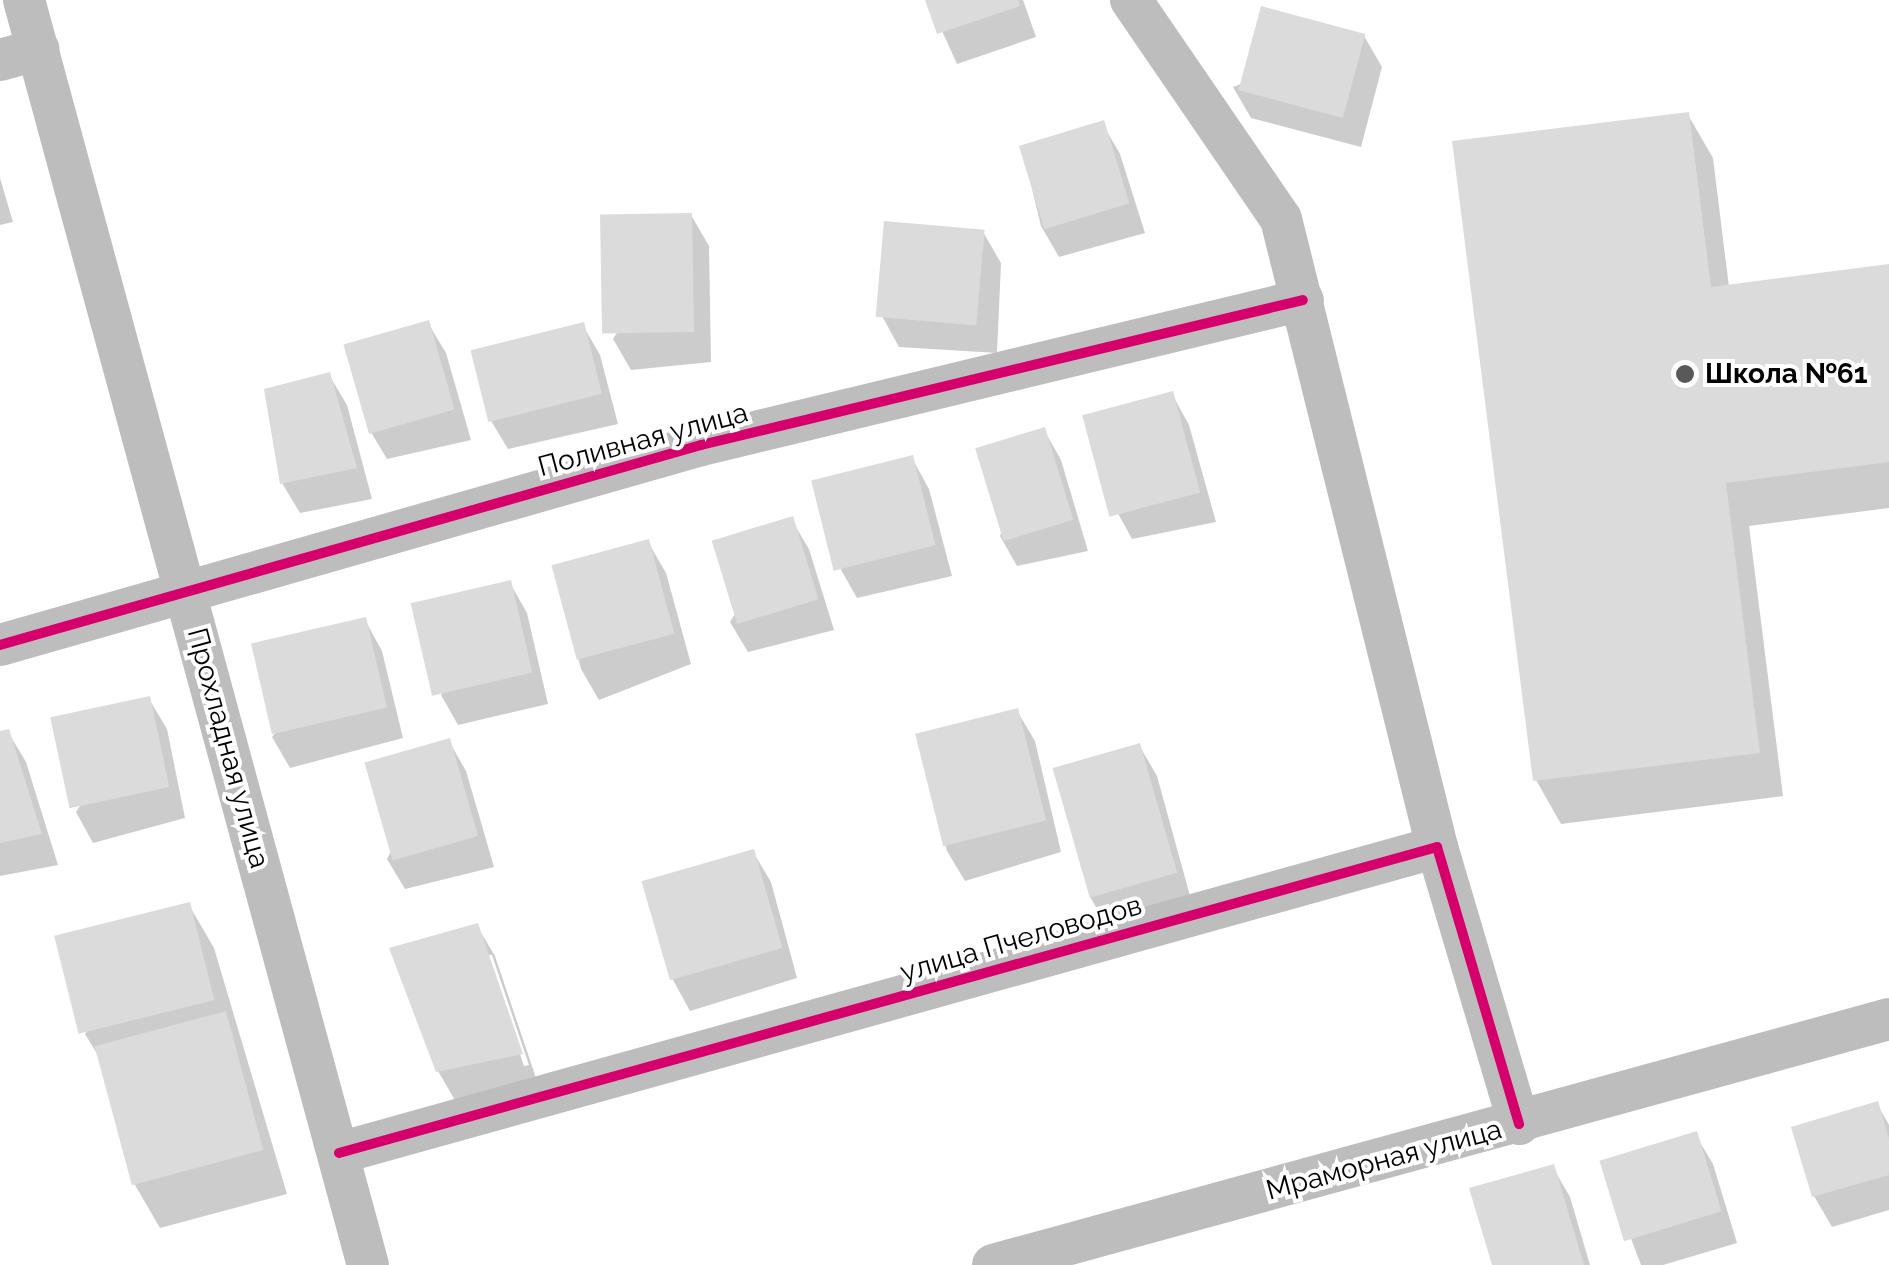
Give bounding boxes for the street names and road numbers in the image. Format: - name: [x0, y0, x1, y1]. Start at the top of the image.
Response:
- street label: Поливная улица: [534, 396, 752, 484]
- street label: Прохладная улица: [180, 624, 276, 872]
- street label: улица Пчеловодов: [897, 888, 1145, 990]
- street label: Мраморная улица: [1262, 1112, 1506, 1208]

